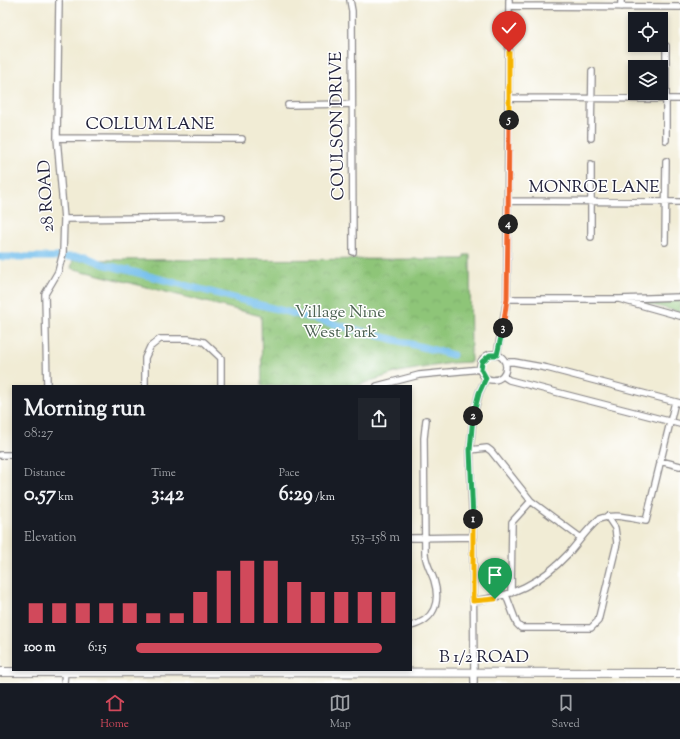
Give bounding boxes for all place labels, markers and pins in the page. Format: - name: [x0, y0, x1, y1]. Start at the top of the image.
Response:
- pin: [492, 11, 526, 52]
- pin: 5: [499, 110, 519, 130]
- pin: 4: [498, 214, 518, 234]
- pin: 3: [493, 318, 513, 338]
- pin: 2: [463, 406, 483, 426]
- pin: 1: [463, 509, 483, 529]
- pin: [478, 558, 512, 599]

